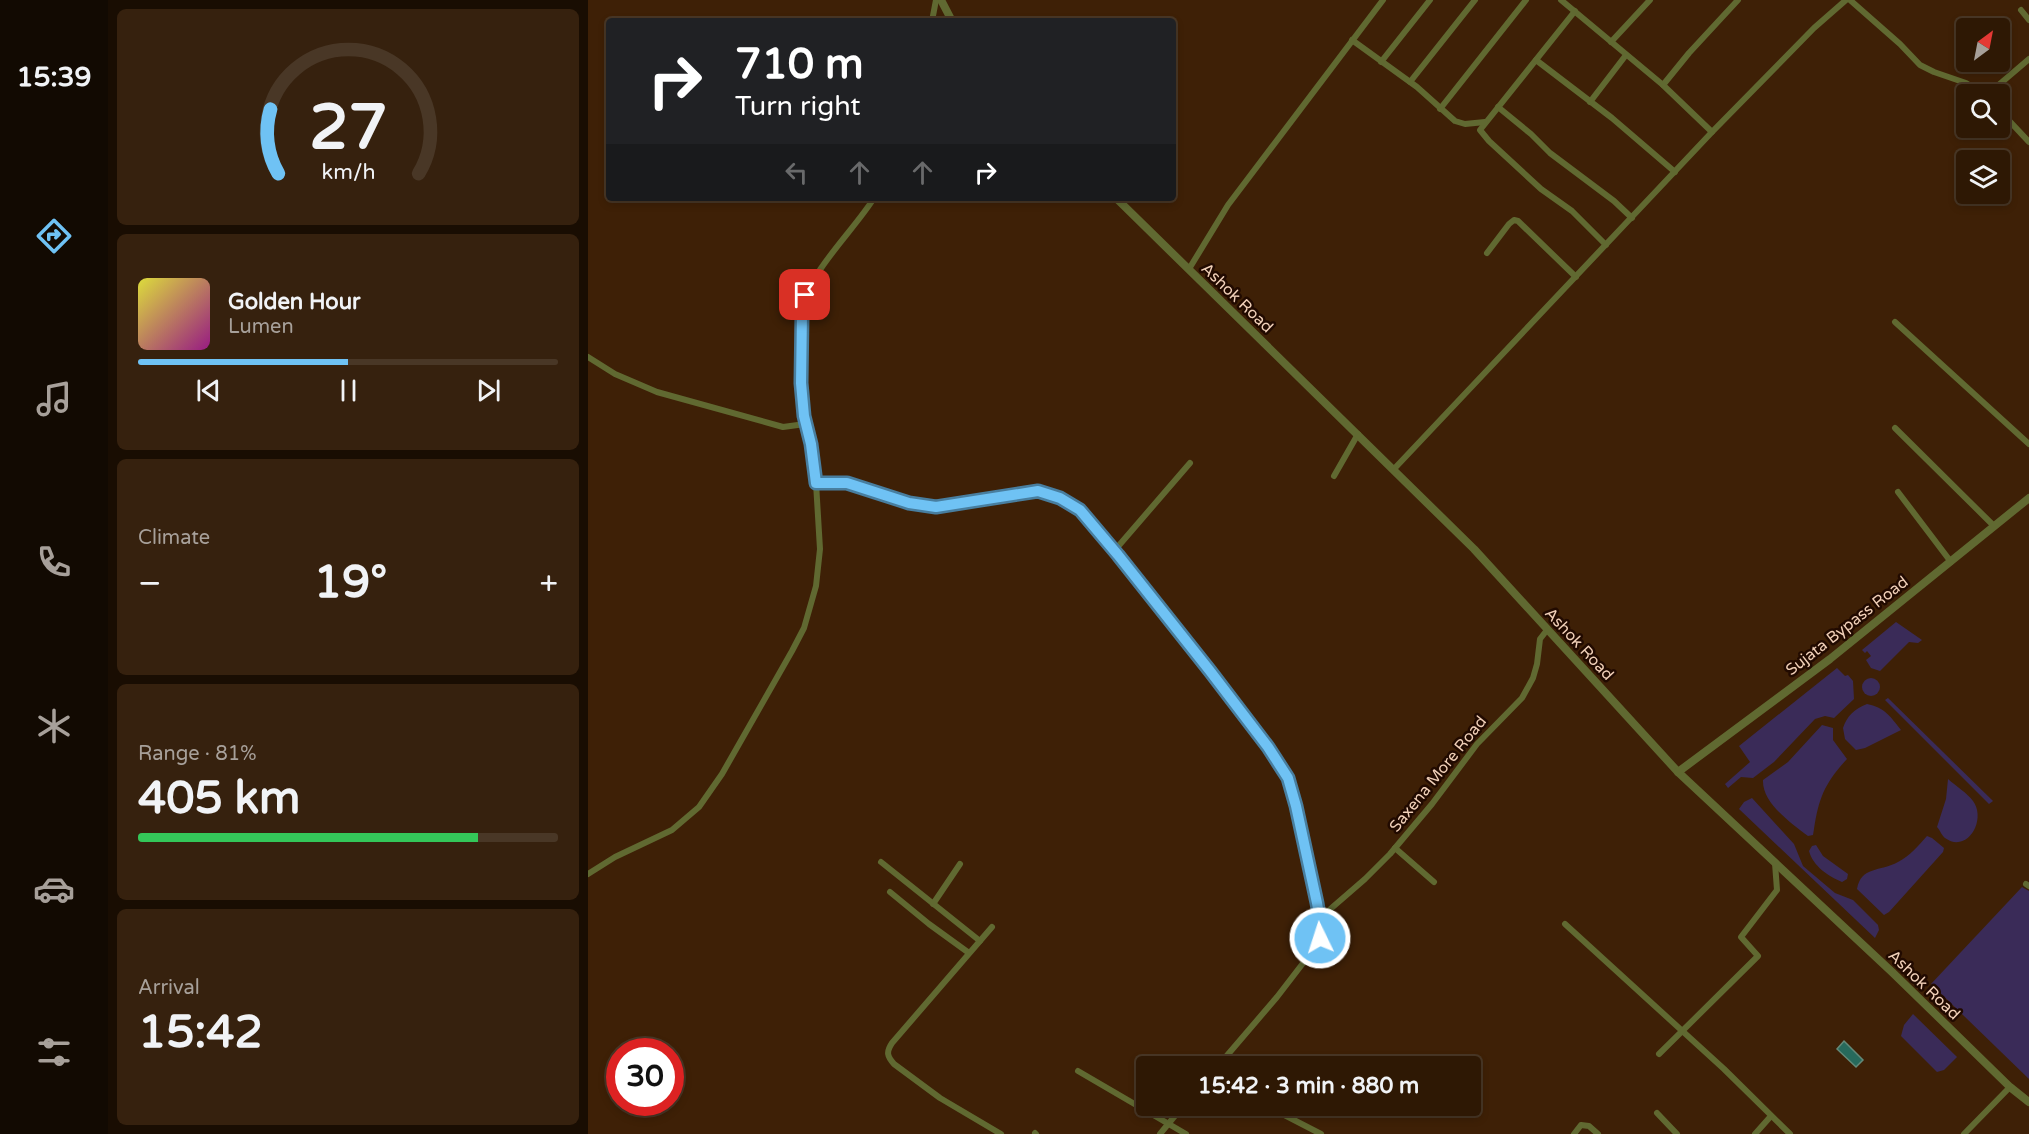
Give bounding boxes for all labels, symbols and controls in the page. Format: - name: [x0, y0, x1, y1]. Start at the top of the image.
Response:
- north arrow: [1956, 18, 2010, 72]
- map controls: [1956, 18, 2010, 204]
- text: 710 m: [735, 39, 864, 90]
- icon: right: [636, 42, 714, 120]
- text: 15:39: [17, 61, 91, 94]
- button: search: [1956, 84, 2010, 138]
- text: Turn right: [735, 90, 861, 123]
- text: 27: [309, 91, 387, 166]
- button: layers: [1956, 150, 2010, 204]
- icon: left: [780, 156, 813, 189]
- icon: ahead: [843, 156, 876, 189]
- icon: ahead: [906, 156, 939, 189]
- icon: right: [969, 156, 1002, 189]
- text: km/h: [321, 159, 375, 185]
- icon: directions: [33, 215, 75, 257]
- street label: Ashok Road: [1197, 259, 1277, 337]
- pin: [779, 269, 830, 320]
- icon: arrive: [788, 278, 821, 311]
- text: Golden Hour: [228, 289, 360, 315]
- text: Lumen: [228, 315, 294, 339]
- icon: previous: [192, 374, 225, 407]
- icon: pause: [332, 374, 365, 407]
- icon: next: [472, 374, 505, 407]
- icon: music: [33, 378, 75, 420]
- text: Climate: [138, 526, 210, 550]
- icon: phone: [33, 541, 75, 583]
- text: 19°: [314, 556, 387, 610]
- text: −: [138, 564, 162, 603]
- text: +: [539, 564, 558, 603]
- street label: Sujata Bypass Road: [1782, 572, 1912, 680]
- street label: Ashok Road: [1540, 603, 1618, 685]
- icon: climate: [33, 705, 75, 747]
- street label: Saxena More Road: [1385, 712, 1491, 836]
- text: Range · 81%: [138, 742, 257, 766]
- text: 405 km: [138, 772, 300, 826]
- icon: car: [33, 868, 75, 910]
- position arrow: [1288, 906, 1352, 970]
- street label: Ashok Road: [1884, 946, 1964, 1024]
- text: Arrival: [138, 976, 200, 1000]
- text: 15:42: [138, 1006, 263, 1060]
- icon: filters: [33, 1031, 75, 1073]
- speed limit sign: 30: [606, 1038, 684, 1116]
- text: 15:42 · 3 min · 880 m: [1198, 1073, 1419, 1099]

